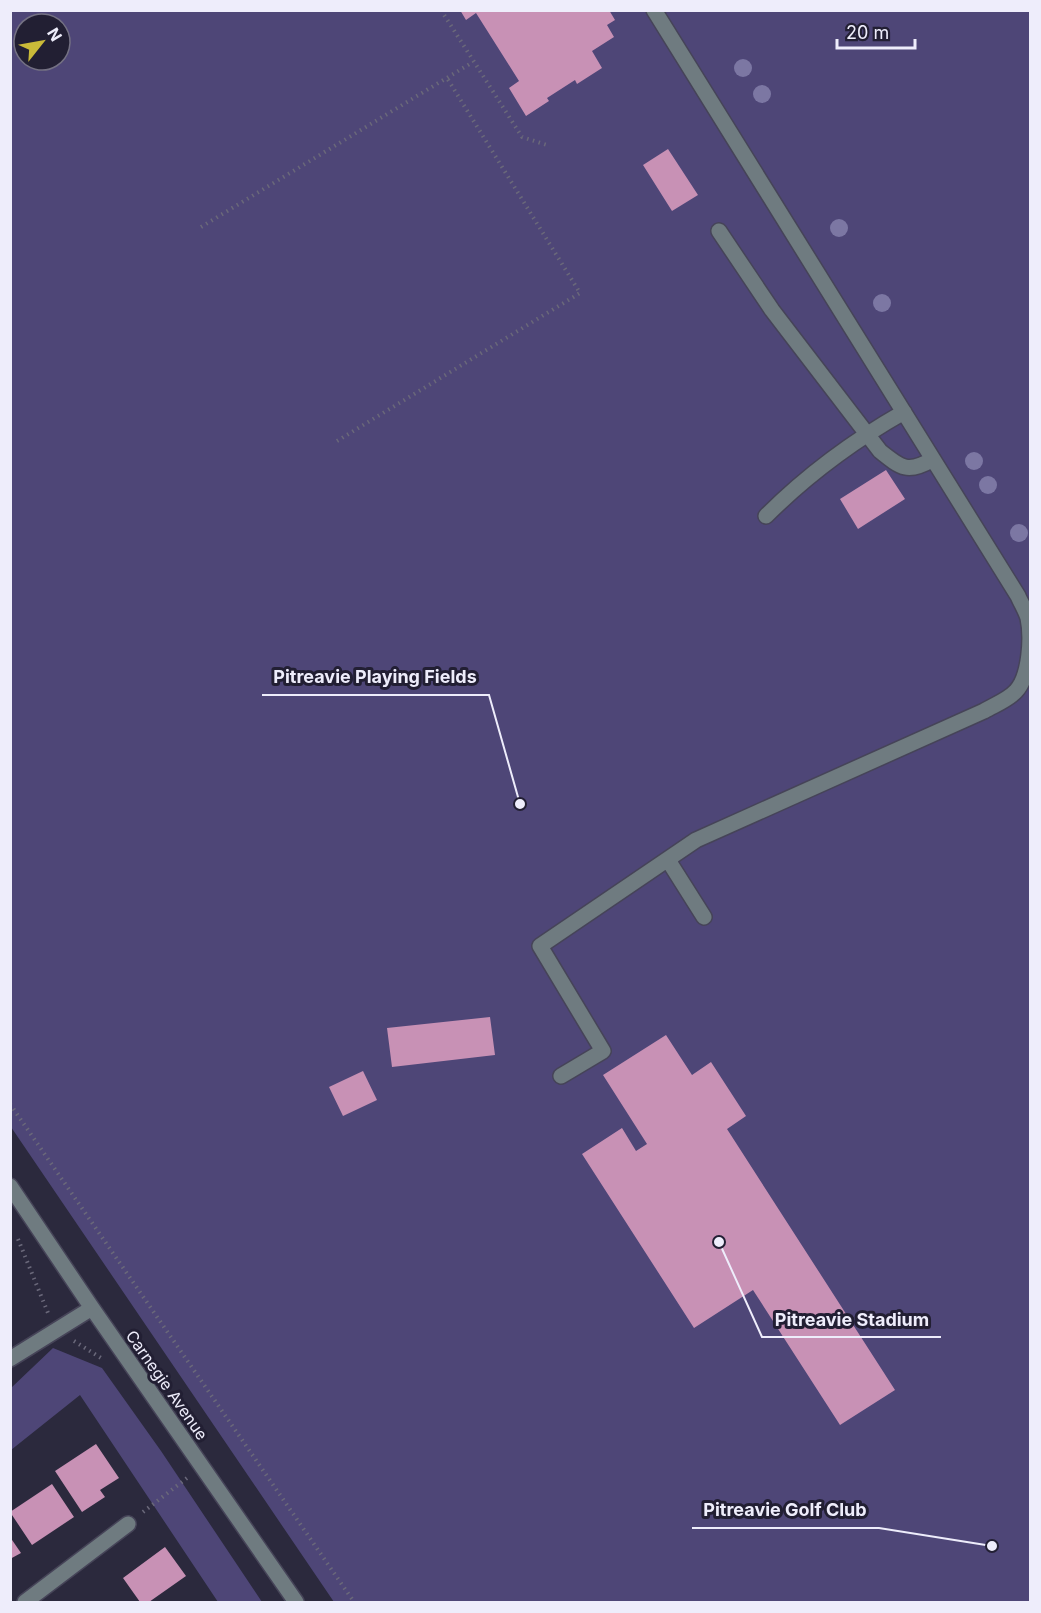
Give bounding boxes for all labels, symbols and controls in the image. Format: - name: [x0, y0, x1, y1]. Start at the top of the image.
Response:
- north arrow: [12, 12, 72, 72]
- scale bar: [837, 12, 915, 50]
- text: 20 m: [846, 22, 889, 43]
- text: N: [43, 24, 67, 45]
- callout: Pitreavie Playing Fields: [262, 659, 489, 695]
- text: Pitreavie Playing Fields: [273, 666, 477, 687]
- callout: Pitreavie Stadium: [762, 1301, 941, 1337]
- text: Pitreavie Stadium: [775, 1309, 929, 1330]
- street label: Carnegie Avenue: [122, 1326, 212, 1444]
- callout: Pitreavie Golf Club: [692, 1492, 879, 1528]
- text: Pitreavie Golf Club: [703, 1499, 867, 1520]

